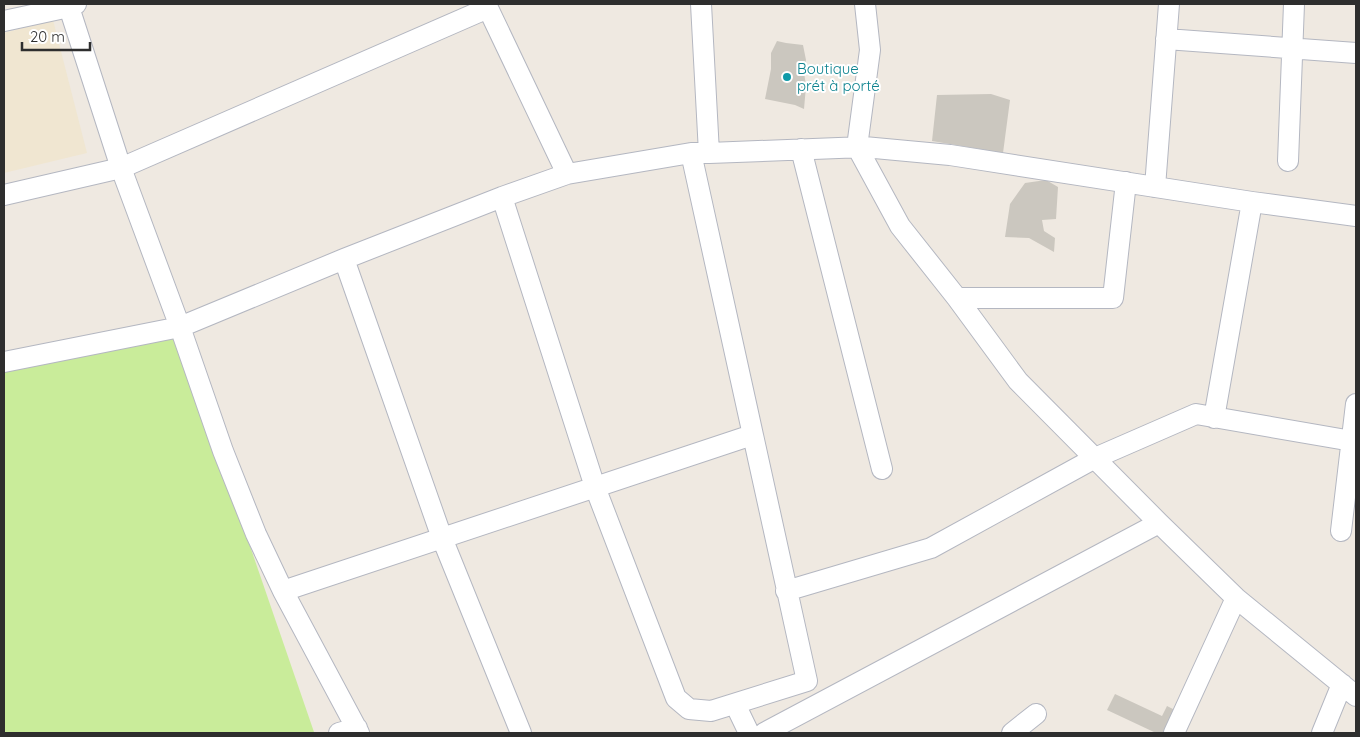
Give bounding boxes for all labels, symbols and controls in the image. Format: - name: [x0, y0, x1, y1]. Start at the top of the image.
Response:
- scale bar: [22, 20, 90, 52]
- text: 20 m: [30, 27, 65, 46]
- place label: Boutique prét à porté: [797, 59, 880, 95]
- marker: Boutique prét à porté: [781, 71, 793, 83]

